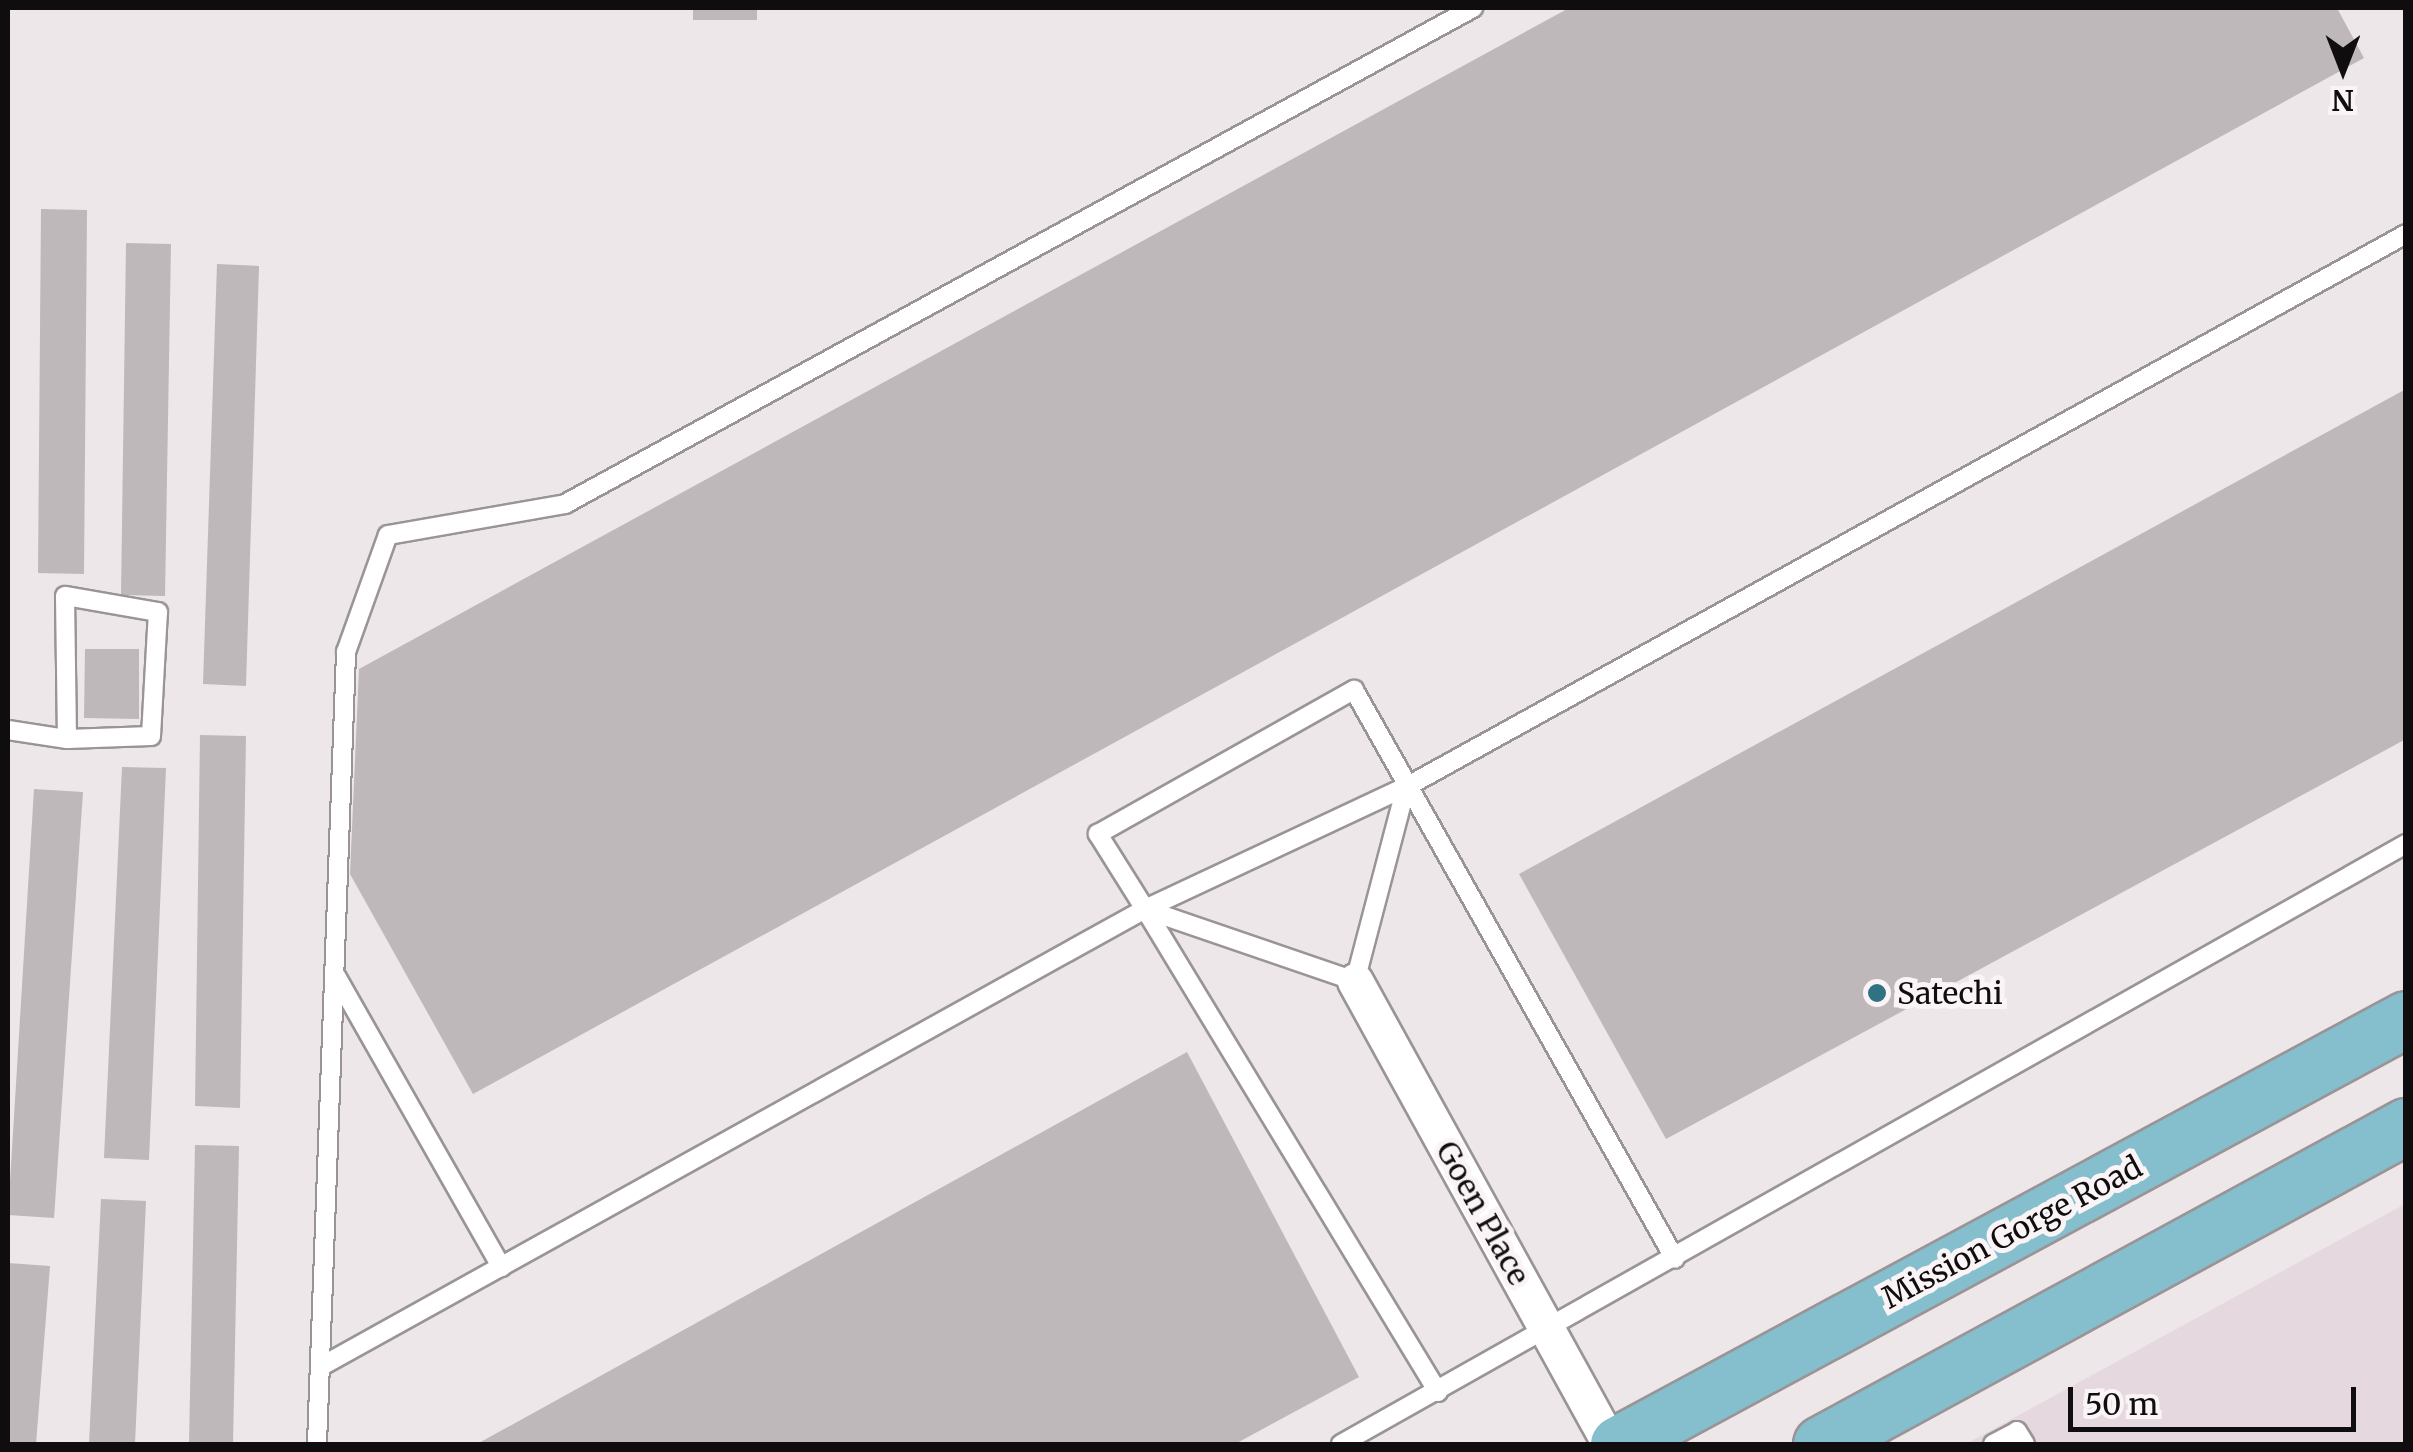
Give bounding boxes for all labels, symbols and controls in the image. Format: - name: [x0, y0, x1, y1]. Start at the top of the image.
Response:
- north arrow: [2293, 20, 2393, 120]
- text: N: [2332, 82, 2354, 118]
- place label: Satechi: [1897, 975, 2003, 1011]
- marker: Satechi: [1866, 982, 1888, 1004]
- street label: Goen Place: [1429, 1135, 1537, 1291]
- street label: Mission Gorge Road: [1876, 1148, 2148, 1316]
- scale bar: [2073, 1367, 2360, 1429]
- text: 50 m: [2085, 1385, 2158, 1423]

